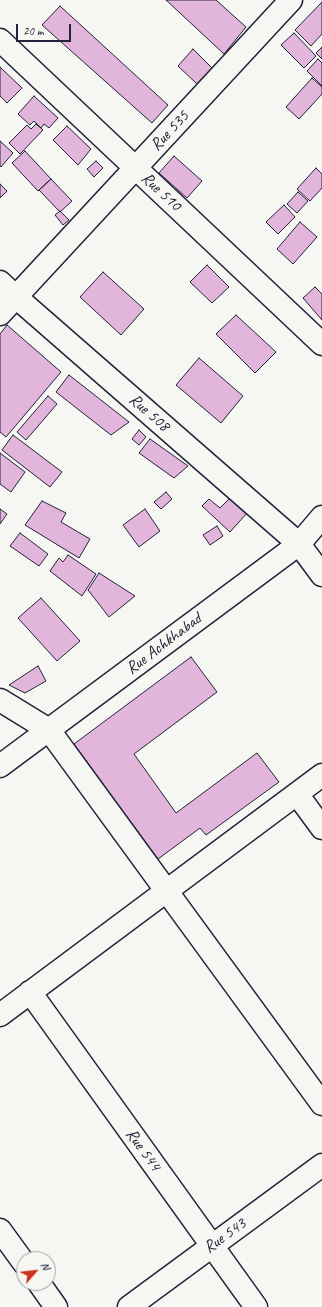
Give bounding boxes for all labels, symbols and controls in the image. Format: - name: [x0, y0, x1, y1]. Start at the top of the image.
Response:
- scale bar: [18, 16, 73, 42]
- text: 20 m: [23, 23, 43, 39]
- street label: Rue 535: [146, 107, 194, 155]
- street label: Rue 510: [137, 168, 185, 216]
- street label: Rue 508: [124, 390, 174, 436]
- street label: Rue Achkhabad: [122, 609, 206, 679]
- street label: Rue 544: [121, 1125, 165, 1175]
- street label: Rue 543: [200, 1214, 250, 1258]
- north arrow: [16, 1251, 56, 1291]
- text: N: [38, 1260, 53, 1272]

